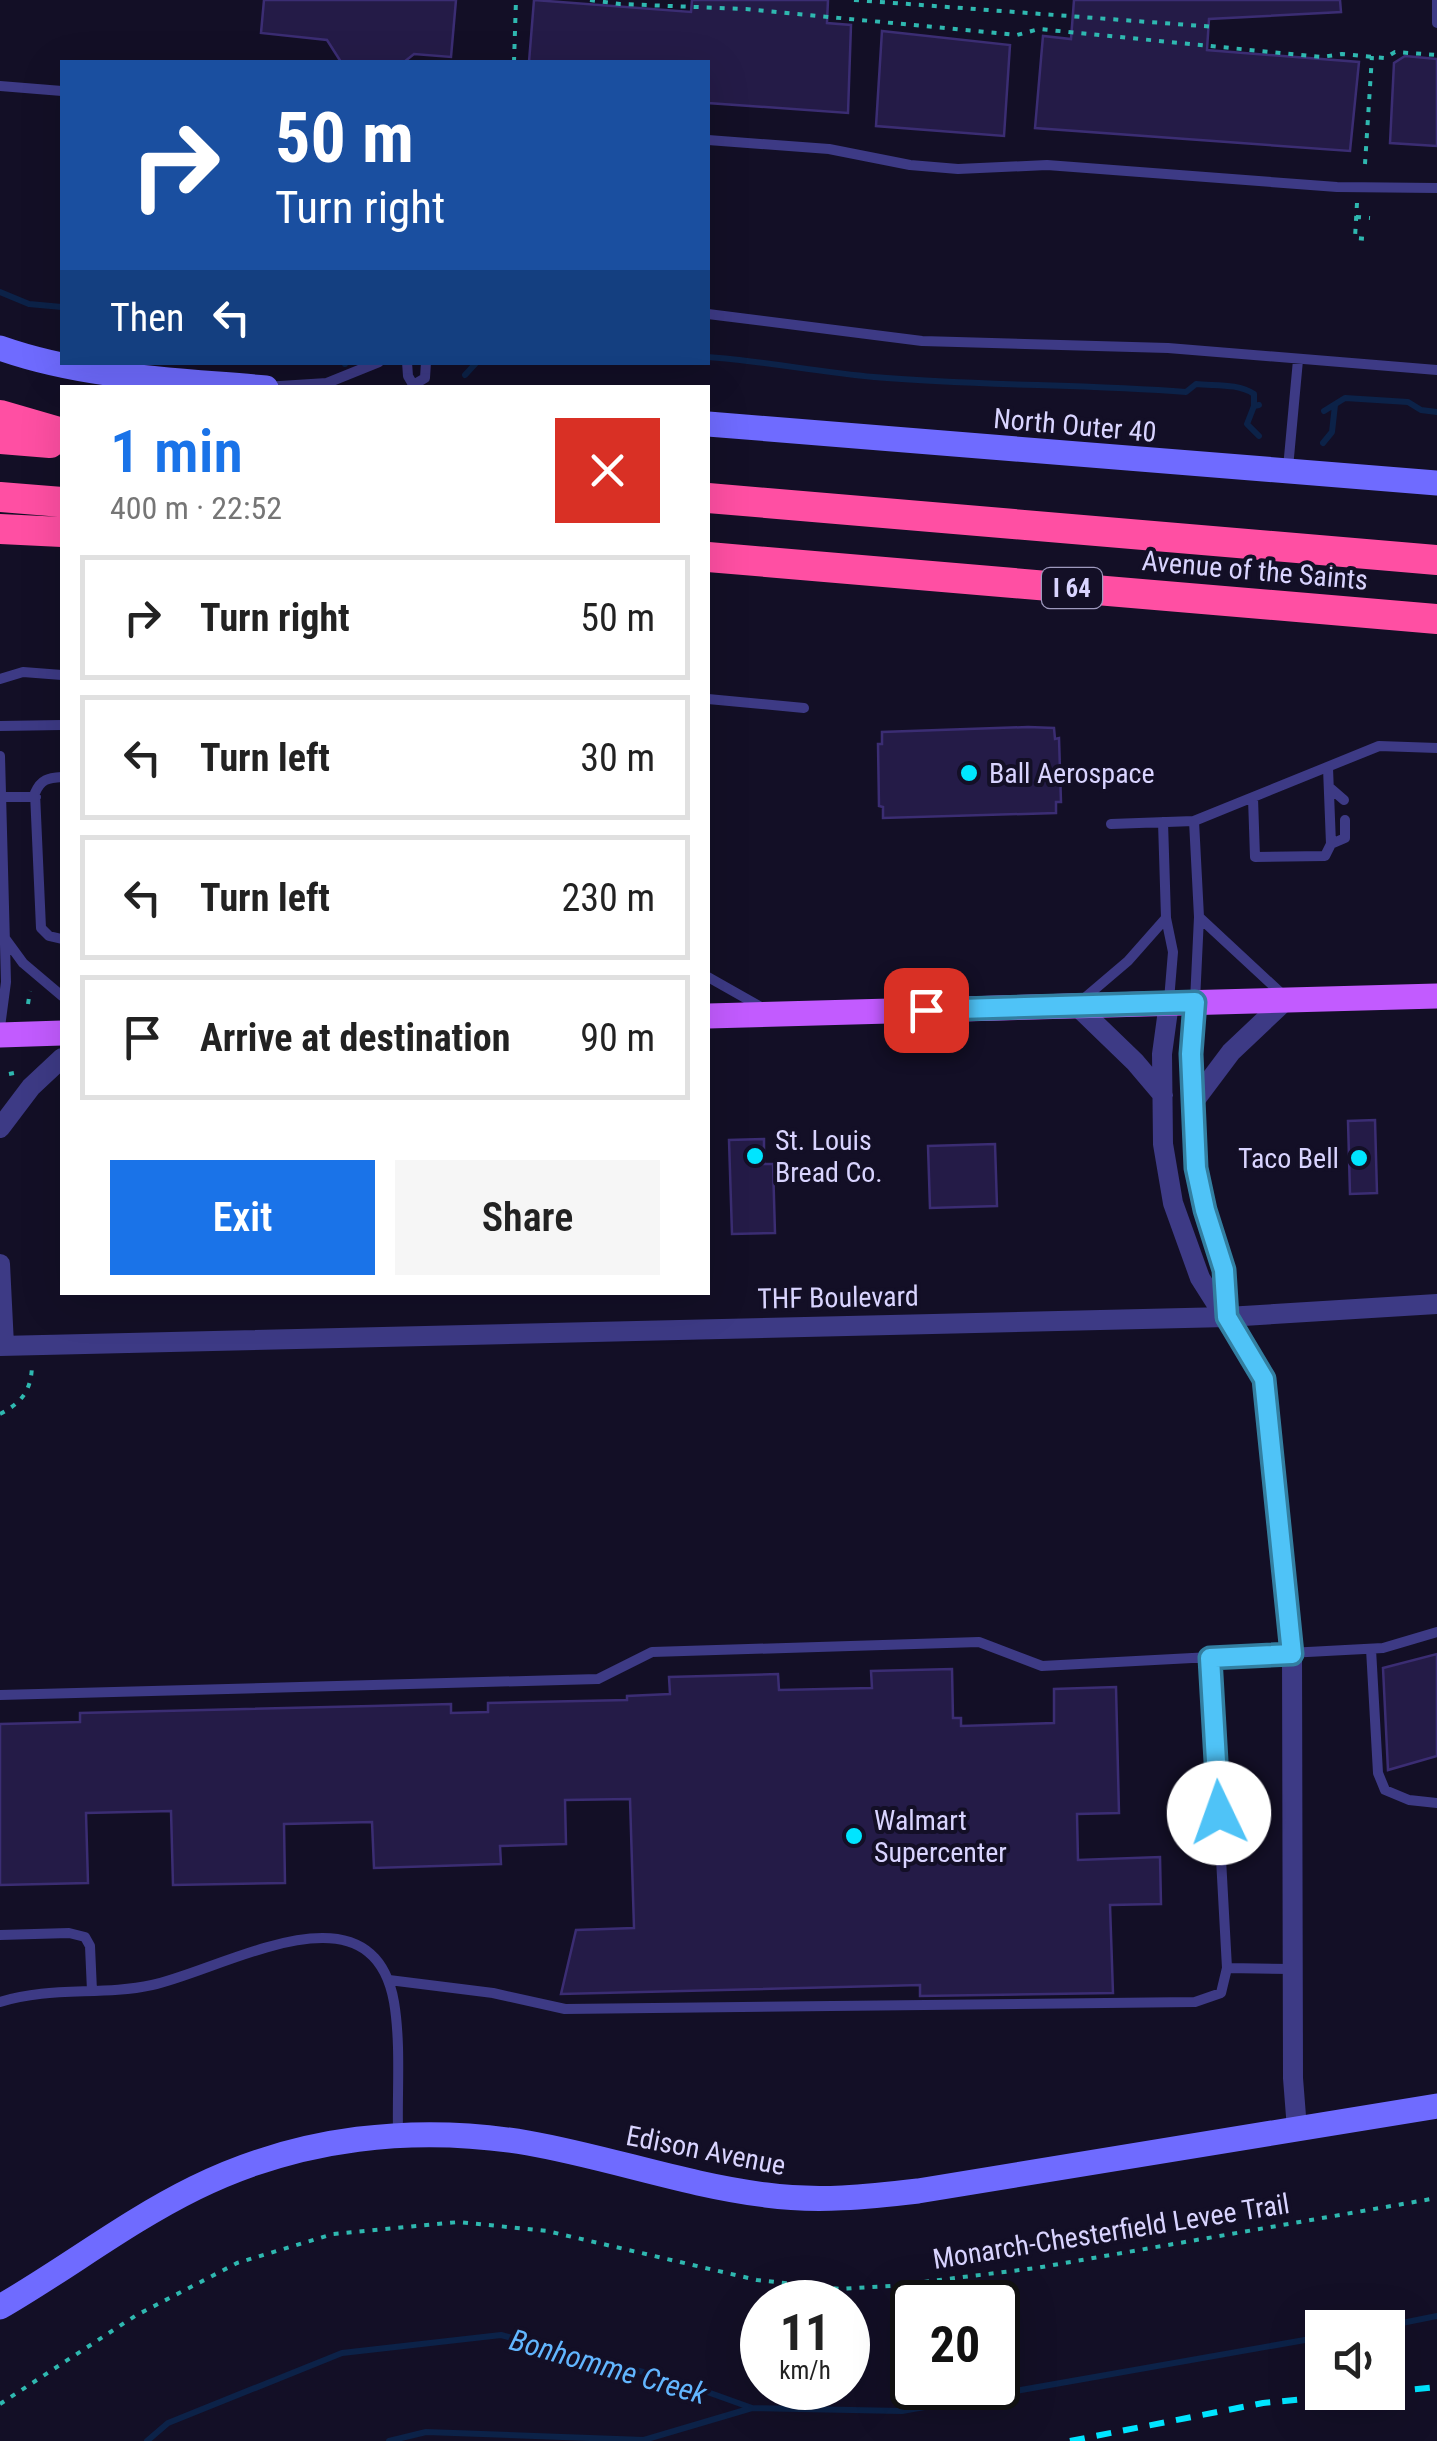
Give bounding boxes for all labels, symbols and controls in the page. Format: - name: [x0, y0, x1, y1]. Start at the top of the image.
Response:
- text: 50 m: [275, 97, 414, 179]
- icon: right: [110, 100, 240, 230]
- text: Turn right: [275, 181, 445, 234]
- icon: left: [204, 290, 259, 345]
- text: Then: [110, 296, 184, 340]
- street label: North Outer 40: [992, 402, 1158, 449]
- text: 1 min: [110, 416, 243, 487]
- button: close: [555, 418, 660, 523]
- text: 400 m · 22:52: [110, 489, 282, 527]
- street label: Avenue of the Saints: [1141, 544, 1369, 597]
- road number: I 64: [1042, 568, 1102, 608]
- icon: right: [115, 590, 170, 645]
- text: Turn right: [200, 596, 350, 640]
- text: 50 m: [580, 596, 655, 640]
- icon: left: [115, 730, 170, 785]
- text: Turn left: [200, 736, 330, 780]
- text: 30 m: [580, 736, 655, 780]
- place label: Ball Aerospace: [989, 757, 1155, 790]
- marker: Ball Aerospace: [958, 762, 980, 784]
- icon: left: [115, 870, 170, 925]
- text: Turn left: [200, 876, 330, 920]
- text: 230 m: [561, 876, 655, 920]
- pin: [884, 968, 969, 1053]
- icon: arrive: [899, 983, 954, 1038]
- icon: arrive: [115, 1010, 170, 1065]
- text: Arrive at destination: [200, 1016, 510, 1060]
- text: 90 m: [580, 1016, 655, 1060]
- place label: St. Louis Bread Co.: [775, 1124, 883, 1189]
- place label: Taco Bell: [1238, 1142, 1339, 1175]
- marker: St. Louis Bread Co.: [744, 1145, 766, 1167]
- marker: Taco Bell: [1348, 1147, 1370, 1169]
- button: Exit: [110, 1160, 375, 1275]
- button: Share: [395, 1160, 660, 1275]
- street label: THF Boulevard: [757, 1280, 919, 1315]
- position arrow: [1167, 1761, 1271, 1865]
- place label: Walmart Supercenter: [874, 1804, 1007, 1869]
- marker: Walmart Supercenter: [843, 1825, 865, 1847]
- street label: Edison Avenue: [624, 2119, 788, 2182]
- street label: Monarch-Chesterfield Levee Trail: [930, 2187, 1292, 2276]
- speed limit sign: 20: [890, 2280, 1020, 2410]
- text: 11: [780, 2304, 830, 2362]
- map controls: [1305, 2310, 1405, 2410]
- button: sound: [1305, 2310, 1405, 2410]
- water label: Bonhomme Creek: [506, 2322, 711, 2412]
- text: km/h: [779, 2356, 831, 2385]

